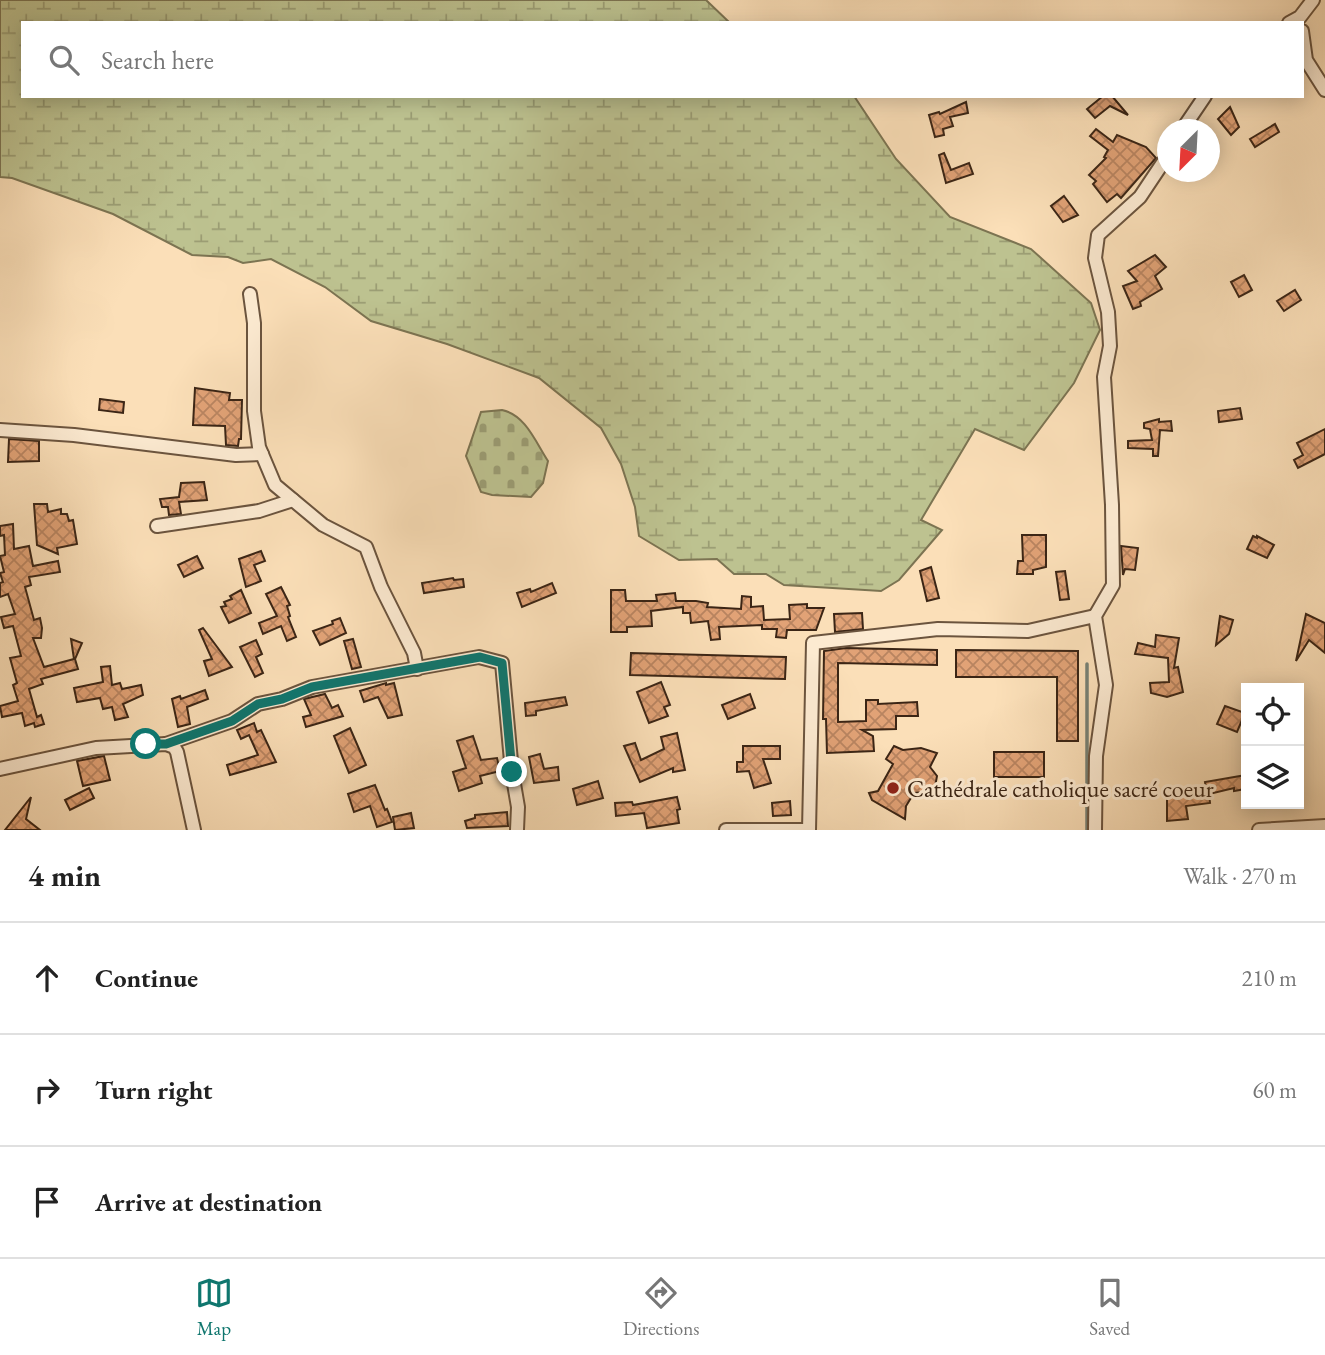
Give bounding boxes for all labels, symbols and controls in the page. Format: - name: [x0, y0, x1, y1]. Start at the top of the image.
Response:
- search box: [21, 21, 1304, 98]
- icon: search: [45, 41, 83, 79]
- text: Search here: [101, 43, 214, 77]
- north arrow: [1157, 119, 1220, 182]
- map controls: [1241, 683, 1304, 809]
- button: locate: [1241, 683, 1304, 746]
- route start: [130, 728, 161, 759]
- button: layers: [1241, 746, 1304, 809]
- route end: [496, 756, 527, 787]
- place label: Cathédrale catholique sacré coeur: [907, 773, 1214, 804]
- marker: Cathédrale catholique sacré coeur: [885, 780, 901, 796]
- text: 4 min: [28, 856, 101, 895]
- text: Walk · 270 m: [1183, 861, 1297, 891]
- icon: ahead: [28, 959, 66, 997]
- text: Continue: [95, 961, 198, 995]
- text: 210 m: [1241, 963, 1297, 993]
- icon: right: [28, 1071, 66, 1109]
- text: Turn right: [95, 1073, 213, 1107]
- text: 60 m: [1252, 1075, 1297, 1105]
- icon: arrive: [28, 1183, 66, 1221]
- text: Arrive at destination: [95, 1185, 322, 1219]
- tab: Map: [195, 1274, 233, 1341]
- tab: Directions: [623, 1274, 699, 1341]
- tab: Saved: [1089, 1274, 1130, 1341]

